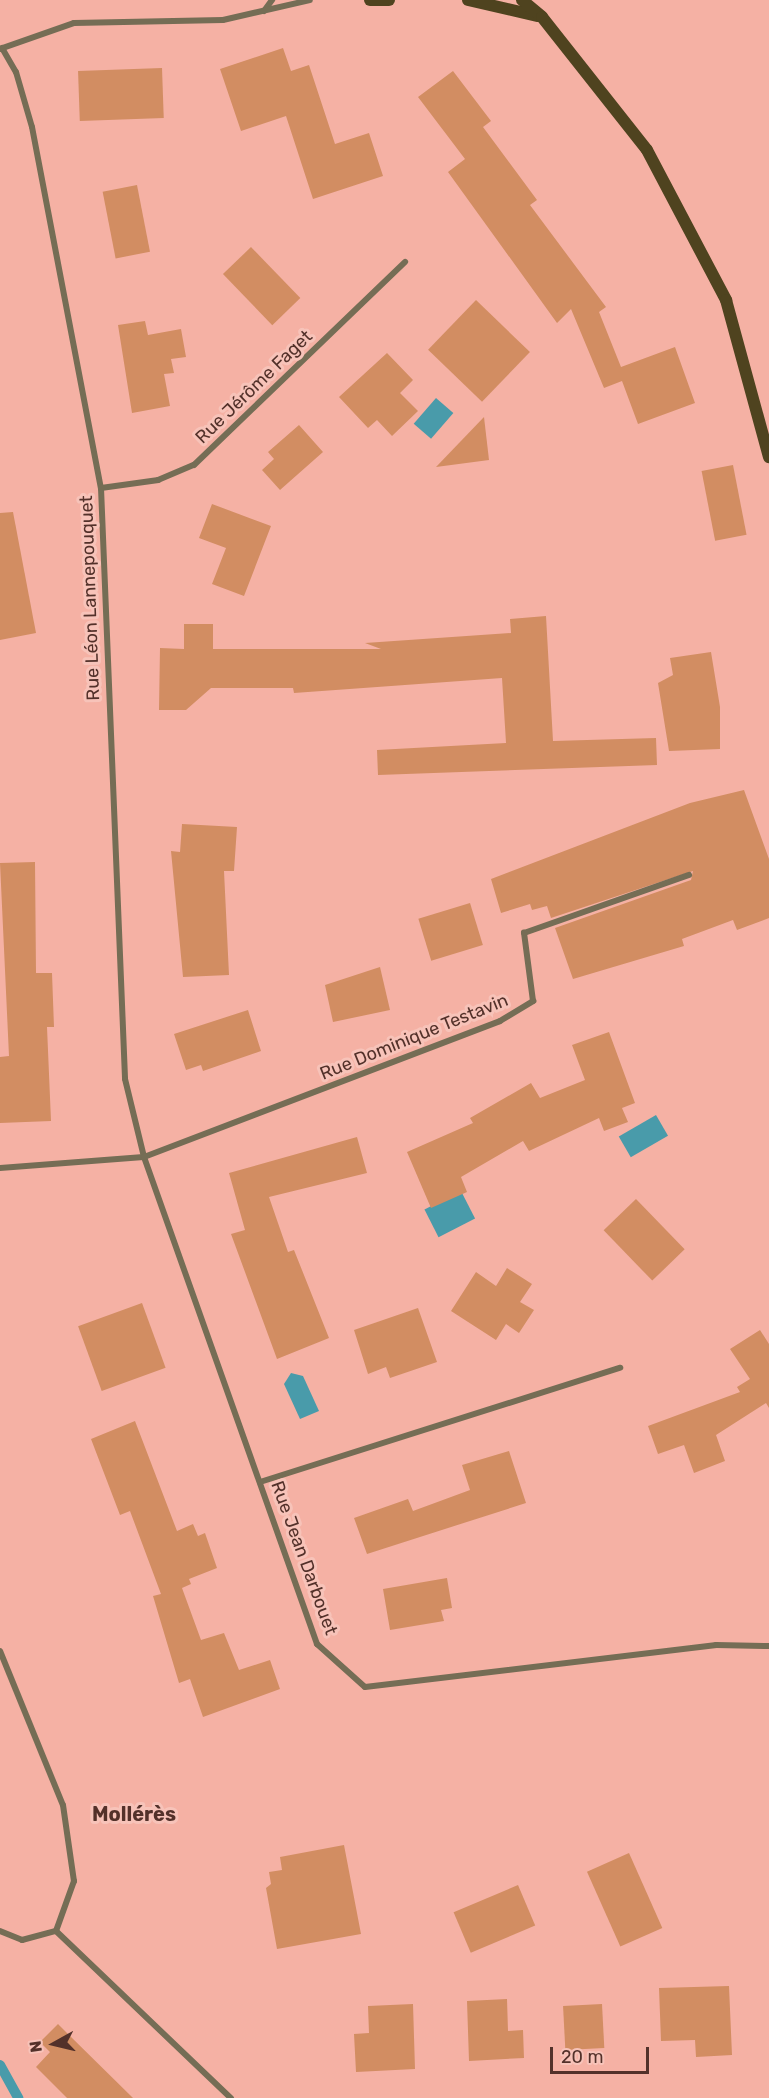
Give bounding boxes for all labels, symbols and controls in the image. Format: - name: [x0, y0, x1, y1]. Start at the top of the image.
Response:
- street label: Rue Jérôme Faget: [191, 326, 317, 448]
- street label: Rue Léon Lannepouquet: [76, 495, 104, 701]
- street label: Rue Dominique Testavin: [317, 989, 511, 1085]
- street label: Rue Jean Darbouet: [266, 1478, 342, 1638]
- district label: Mollérès: [92, 1802, 176, 1826]
- north arrow: [24, 2014, 84, 2074]
- scale bar: [553, 2035, 652, 2073]
- text: N: [25, 2040, 46, 2054]
- text: 20 m: [561, 2046, 603, 2068]

